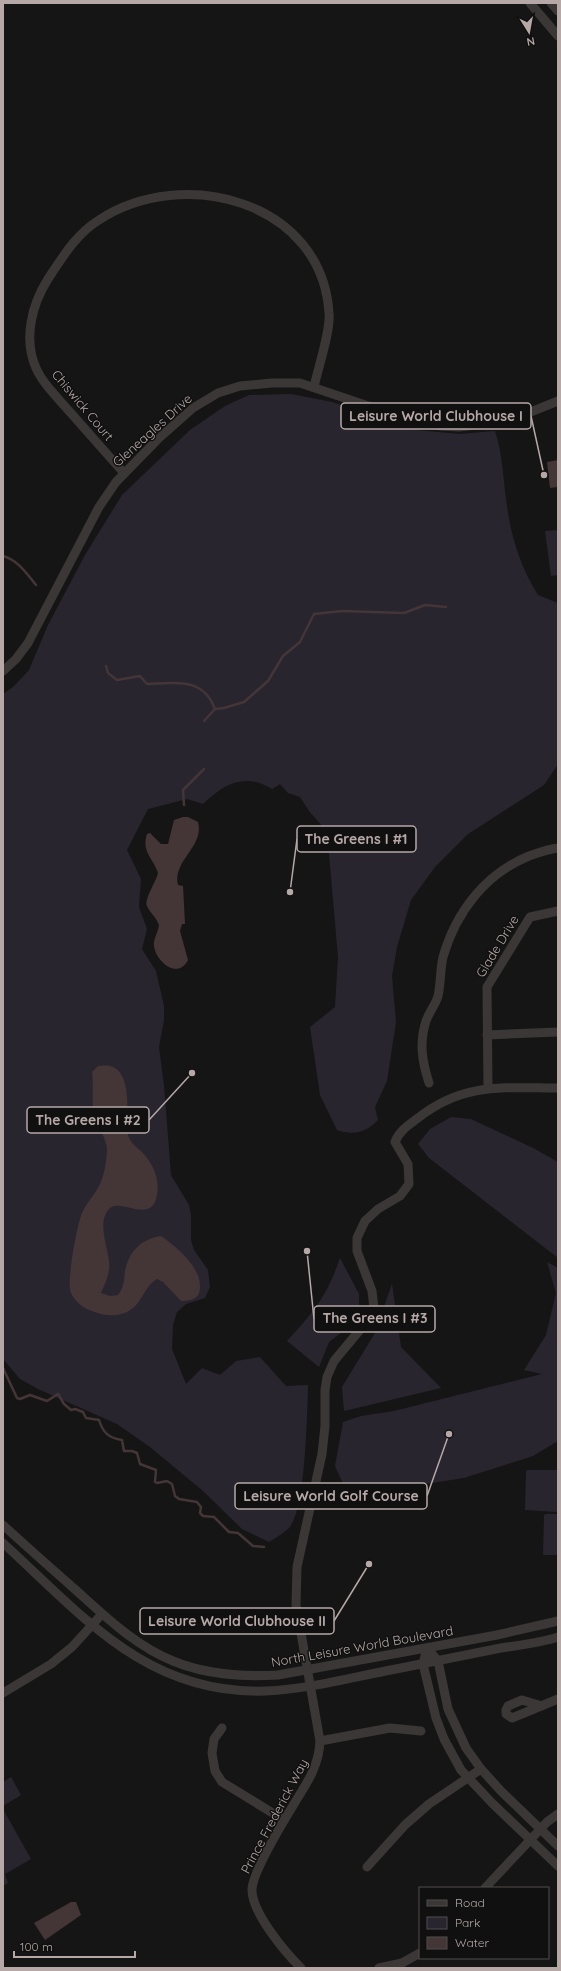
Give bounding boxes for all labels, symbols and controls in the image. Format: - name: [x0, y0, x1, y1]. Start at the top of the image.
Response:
- north arrow: [509, 12, 549, 52]
- text: N: [526, 34, 536, 49]
- street label: Chiswick Court: [49, 366, 117, 444]
- street label: Gleneagles Drive: [109, 390, 195, 470]
- callout: Leisure World Clubhouse I: [341, 403, 531, 429]
- text: Leisure World Clubhouse I: [349, 407, 523, 425]
- callout: The Greens I #1: [297, 826, 416, 852]
- text: The Greens I #1: [304, 830, 408, 848]
- street label: Glade Drive: [472, 912, 522, 980]
- callout: The Greens I #2: [27, 1107, 149, 1133]
- text: The Greens I #2: [35, 1111, 141, 1129]
- callout: The Greens I #3: [314, 1306, 435, 1332]
- text: The Greens I #3: [322, 1309, 428, 1327]
- callout: Leisure World Golf Course: [235, 1483, 427, 1509]
- text: Leisure World Golf Course: [243, 1487, 419, 1505]
- callout: Leisure World Clubhouse II: [140, 1608, 334, 1634]
- text: Leisure World Clubhouse II: [148, 1612, 326, 1630]
- street label: North Leisure World Boulevard: [270, 1622, 454, 1670]
- street label: Prince Frederick Way: [237, 1756, 311, 1876]
- legend: [419, 1887, 549, 1959]
- text: Road: [455, 1895, 485, 1910]
- text: Park: [455, 1915, 480, 1930]
- scale bar: [14, 1933, 135, 1959]
- text: Water: [455, 1935, 490, 1950]
- text: 100 m: [20, 1939, 53, 1954]

